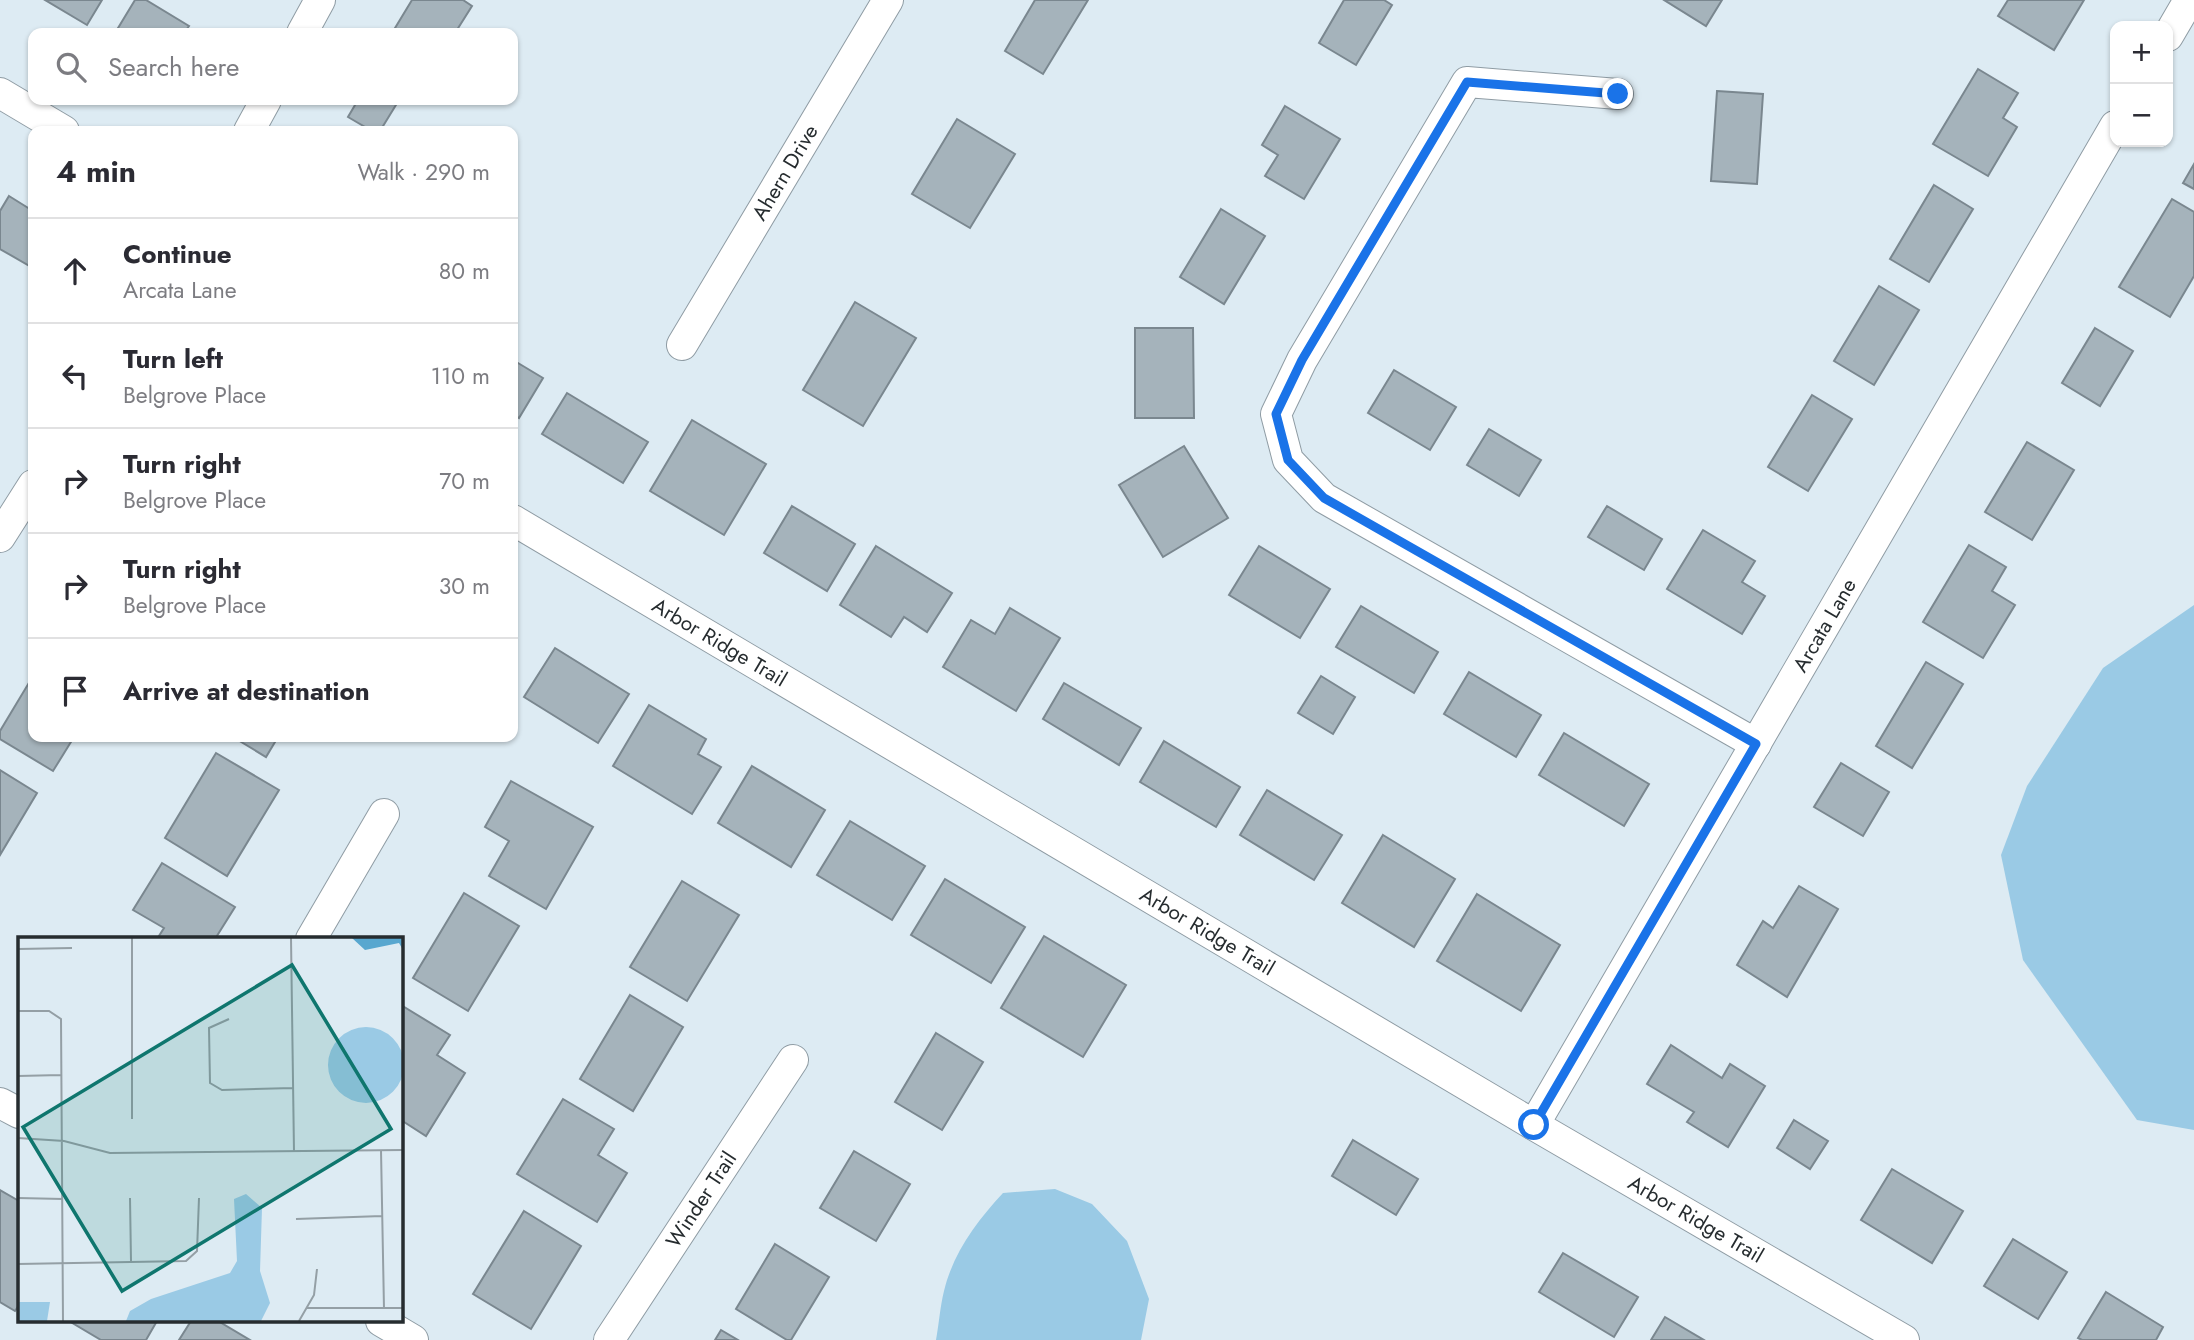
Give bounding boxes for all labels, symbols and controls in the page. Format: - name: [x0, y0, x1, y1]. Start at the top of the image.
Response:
- map controls: [2110, 21, 2173, 147]
- button: +: [2110, 21, 2173, 84]
- search box: [28, 28, 518, 105]
- icon: search: [52, 48, 90, 86]
- text: Search here: [108, 48, 240, 86]
- route end: [1602, 78, 1633, 109]
- button: −: [2110, 84, 2173, 147]
- street label: Ahern Drive: [745, 119, 825, 226]
- text: 4 min: [56, 150, 136, 193]
- text: Walk · 290 m: [357, 155, 490, 189]
- text: Continue: [123, 235, 232, 273]
- icon: ahead: [56, 252, 94, 290]
- text: 80 m: [439, 254, 490, 288]
- text: Arcata Lane: [123, 273, 237, 307]
- text: Turn left: [123, 340, 223, 378]
- icon: left: [56, 357, 94, 395]
- text: 110 m: [431, 359, 490, 393]
- text: Belgrove Place: [123, 378, 266, 412]
- text: Turn right: [123, 445, 241, 483]
- icon: right: [56, 462, 94, 500]
- text: 70 m: [439, 464, 490, 498]
- text: Belgrove Place: [123, 483, 266, 517]
- text: Turn right: [123, 550, 241, 588]
- icon: right: [56, 567, 94, 605]
- text: 30 m: [439, 569, 490, 603]
- street label: Arcata Lane: [1786, 573, 1864, 678]
- text: Belgrove Place: [123, 588, 266, 622]
- street label: Arbor Ridge Trail: [646, 591, 793, 694]
- icon: arrive: [56, 672, 94, 710]
- text: Arrive at destination: [123, 672, 370, 710]
- street label: Arbor Ridge Trail: [1134, 880, 1280, 983]
- inset map: [18, 937, 402, 1322]
- route start: [1518, 1109, 1549, 1140]
- street label: Winder Trail: [659, 1146, 744, 1254]
- street label: Arbor Ridge Trail: [1623, 1168, 1769, 1270]

